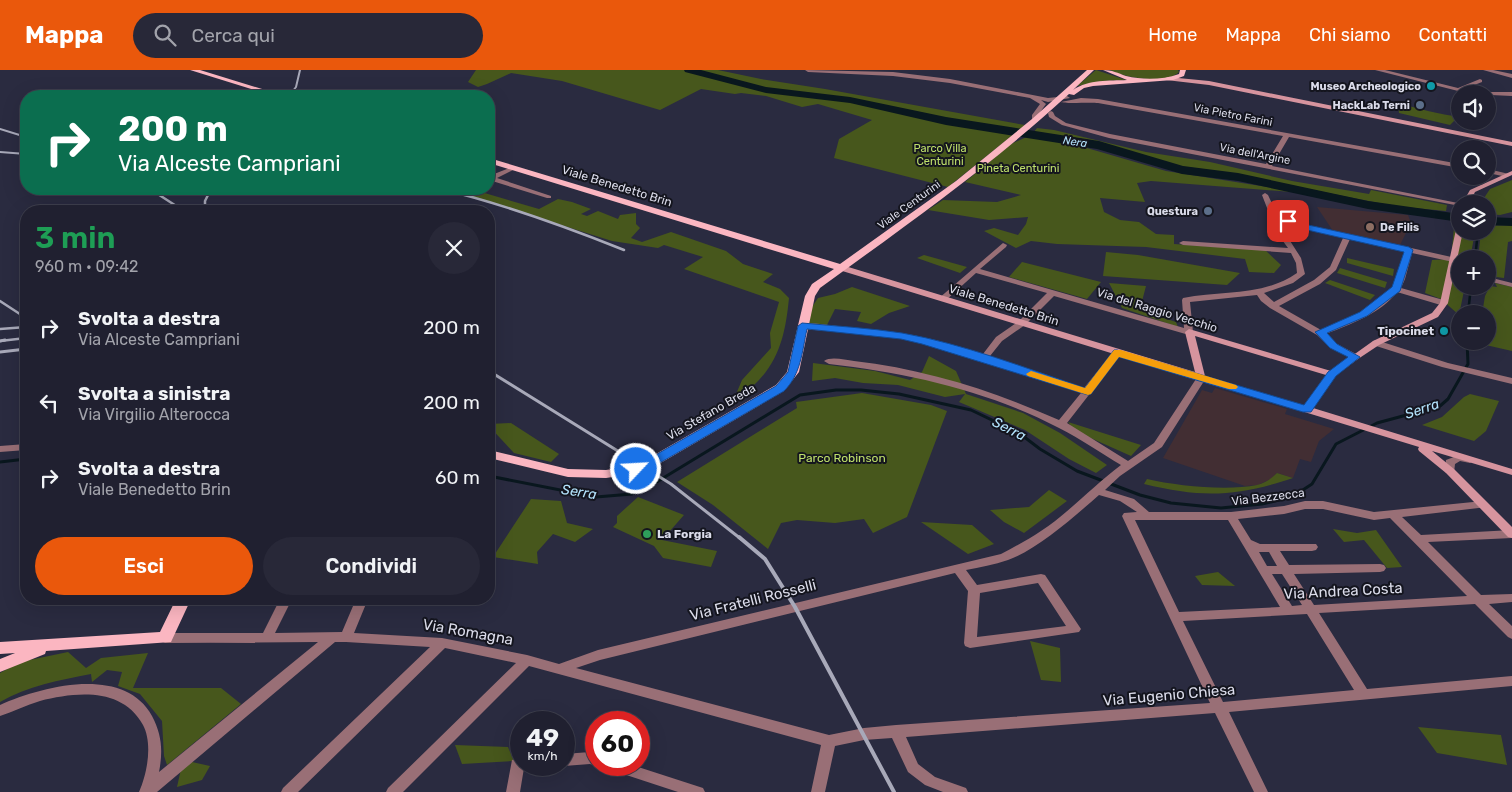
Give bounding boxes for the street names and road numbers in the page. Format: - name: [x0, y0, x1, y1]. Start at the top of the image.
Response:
- street label: Via Pietro Farini: [1192, 101, 1274, 129]
- street label: Via dell'Argine: [1219, 141, 1291, 167]
- street label: Viale Benedetto Brin: [560, 163, 674, 209]
- street label: Viale Centurini: [875, 178, 943, 232]
- street label: Viale Benedetto Brin: [947, 282, 1061, 328]
- street label: Via del Raggio Vecchio: [1095, 285, 1219, 335]
- street label: Via Stefano Breda: [664, 381, 758, 443]
- street label: Via Bezzecca: [1231, 486, 1305, 508]
- street label: Via Fratelli Rosselli: [688, 576, 818, 624]
- street label: Via Andrea Costa: [1283, 579, 1403, 603]
- street label: Via Romagna: [421, 615, 515, 649]
- street label: Via Eugenio Chiesa: [1102, 680, 1236, 710]

